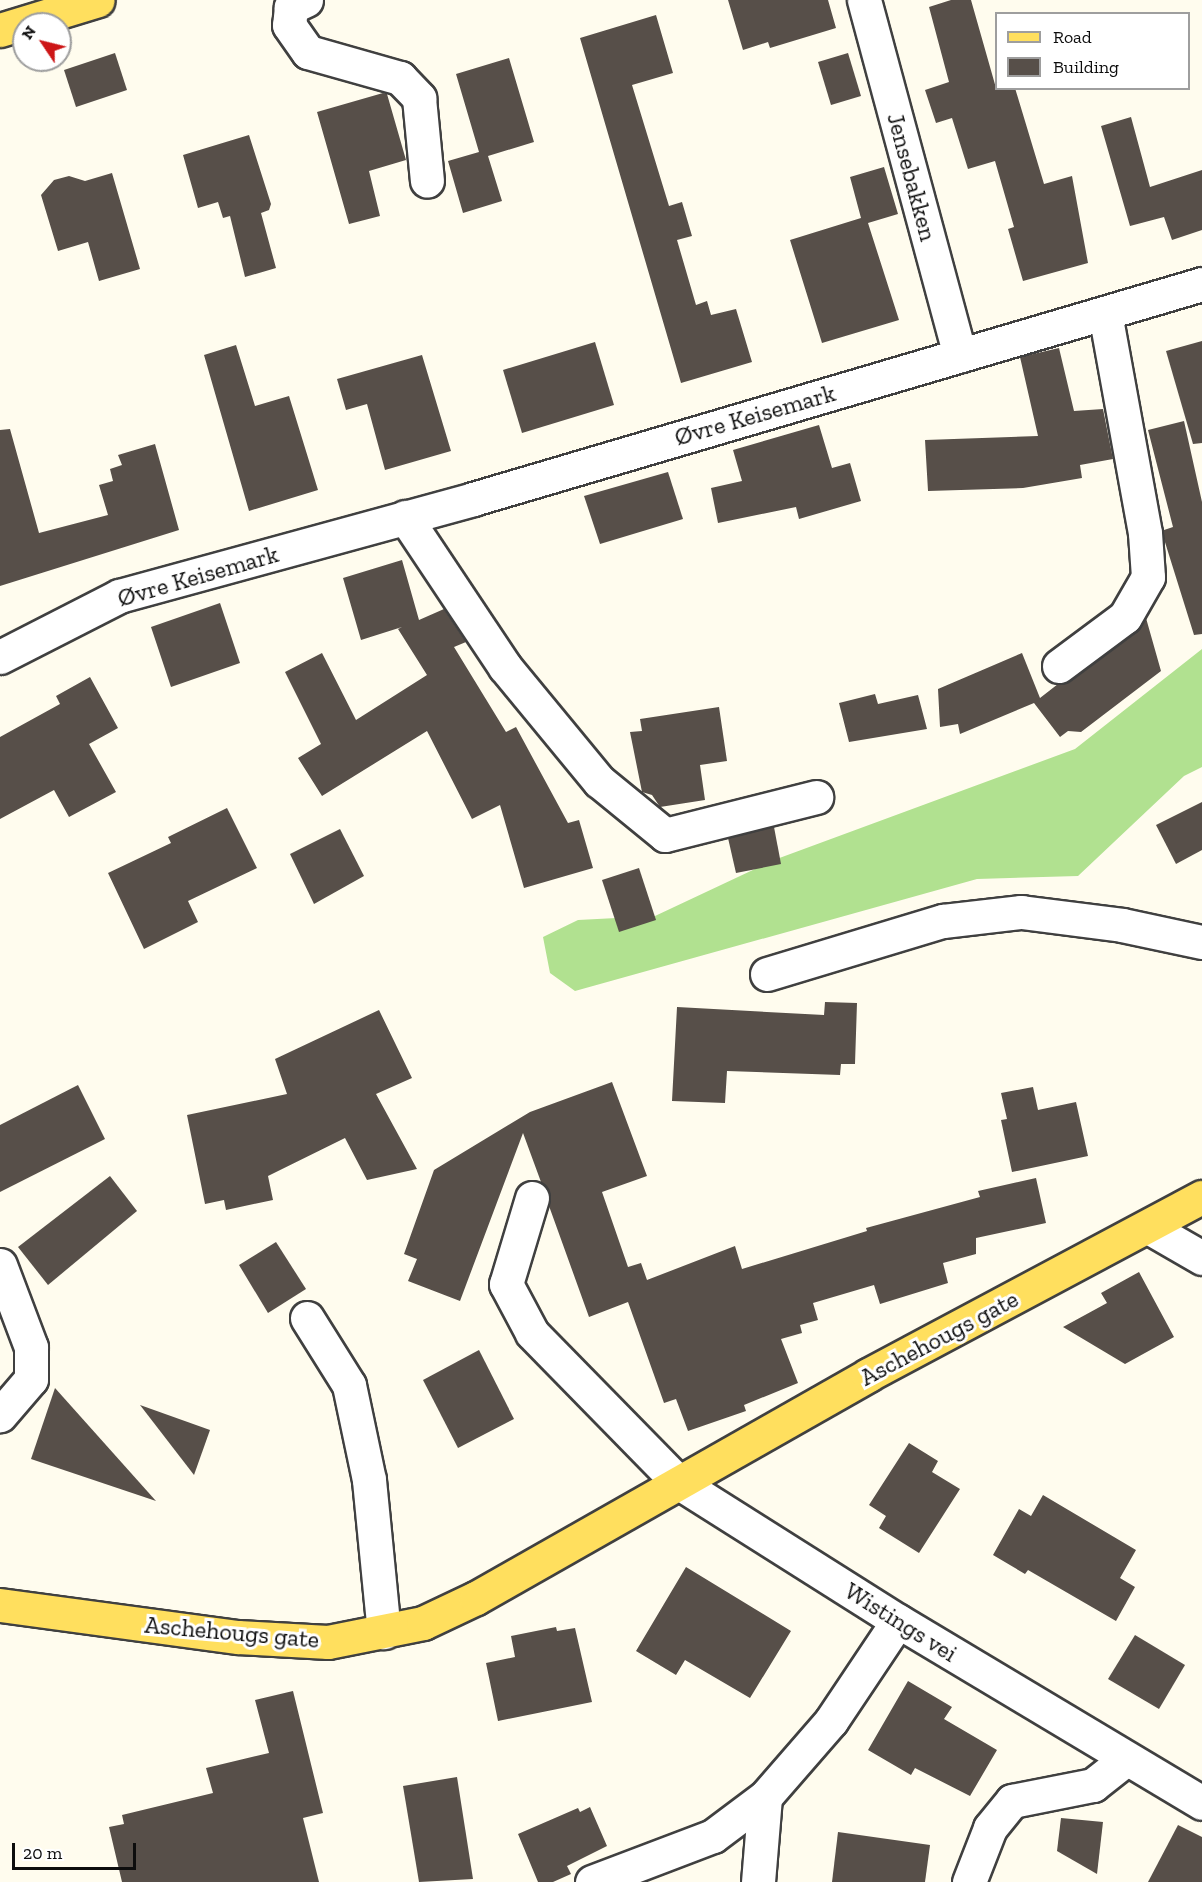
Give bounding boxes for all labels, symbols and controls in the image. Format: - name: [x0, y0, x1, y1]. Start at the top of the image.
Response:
- north arrow: [12, 12, 72, 72]
- legend: [995, 12, 1190, 90]
- text: N: [17, 22, 40, 43]
- text: Road: [1053, 26, 1092, 48]
- text: Building: [1053, 56, 1119, 78]
- street label: Jensebakken: [881, 110, 943, 244]
- street label: Øvre Keisemark: [671, 378, 839, 452]
- street label: Øvre Keisemark: [114, 539, 282, 613]
- street label: Aschehougs gate: [855, 1284, 1023, 1392]
- street label: Wistings vei: [839, 1576, 963, 1668]
- street label: Aschehougs gate: [144, 1610, 320, 1654]
- scale bar: [15, 1831, 140, 1869]
- text: 20 m: [23, 1842, 62, 1864]

